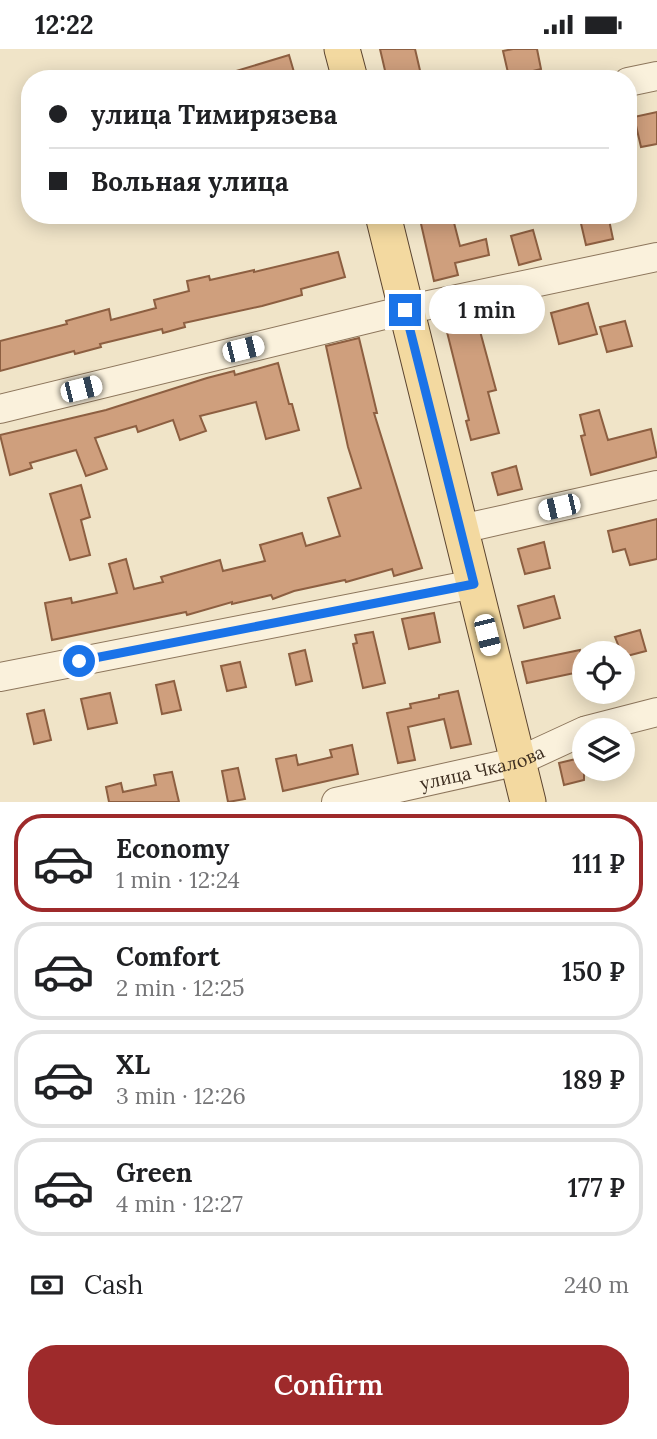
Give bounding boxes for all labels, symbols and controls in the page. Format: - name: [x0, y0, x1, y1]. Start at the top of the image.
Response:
- text: 12:22: [35, 8, 94, 41]
- text: улица Тимирязева: [91, 98, 337, 131]
- text: Вольная улица: [91, 165, 289, 198]
- callout: 1 min: [430, 285, 545, 335]
- route end: [389, 294, 421, 326]
- text: 1 min: [458, 295, 516, 324]
- car: [221, 334, 266, 364]
- car: [59, 374, 104, 404]
- car: [537, 492, 582, 522]
- car: [472, 612, 503, 658]
- map controls: [572, 641, 635, 781]
- button: locate: [572, 641, 635, 704]
- route start: [63, 645, 95, 677]
- button: layers: [572, 718, 635, 781]
- street label: улица Чкалова: [417, 739, 548, 794]
- icon: car: [32, 832, 95, 895]
- text: Economy: [116, 832, 229, 865]
- text: 111 ₽: [572, 847, 625, 880]
- text: 1 min · 12:24: [116, 865, 240, 894]
- icon: car: [32, 940, 95, 1003]
- text: Comfort: [116, 940, 220, 973]
- text: 150 ₽: [562, 955, 625, 988]
- text: 2 min · 12:25: [116, 973, 245, 1002]
- icon: car: [32, 1048, 95, 1111]
- text: XL: [116, 1048, 150, 1081]
- text: 189 ₽: [563, 1063, 625, 1096]
- text: 3 min · 12:26: [116, 1081, 246, 1110]
- icon: car: [32, 1156, 95, 1219]
- text: Green: [116, 1156, 192, 1189]
- text: 177 ₽: [568, 1171, 625, 1204]
- text: 4 min · 12:27: [116, 1189, 243, 1218]
- icon: cash: [28, 1266, 66, 1304]
- text: Cash: [84, 1268, 143, 1301]
- text: 240 m: [564, 1270, 629, 1299]
- button: Confirm: [28, 1345, 629, 1425]

